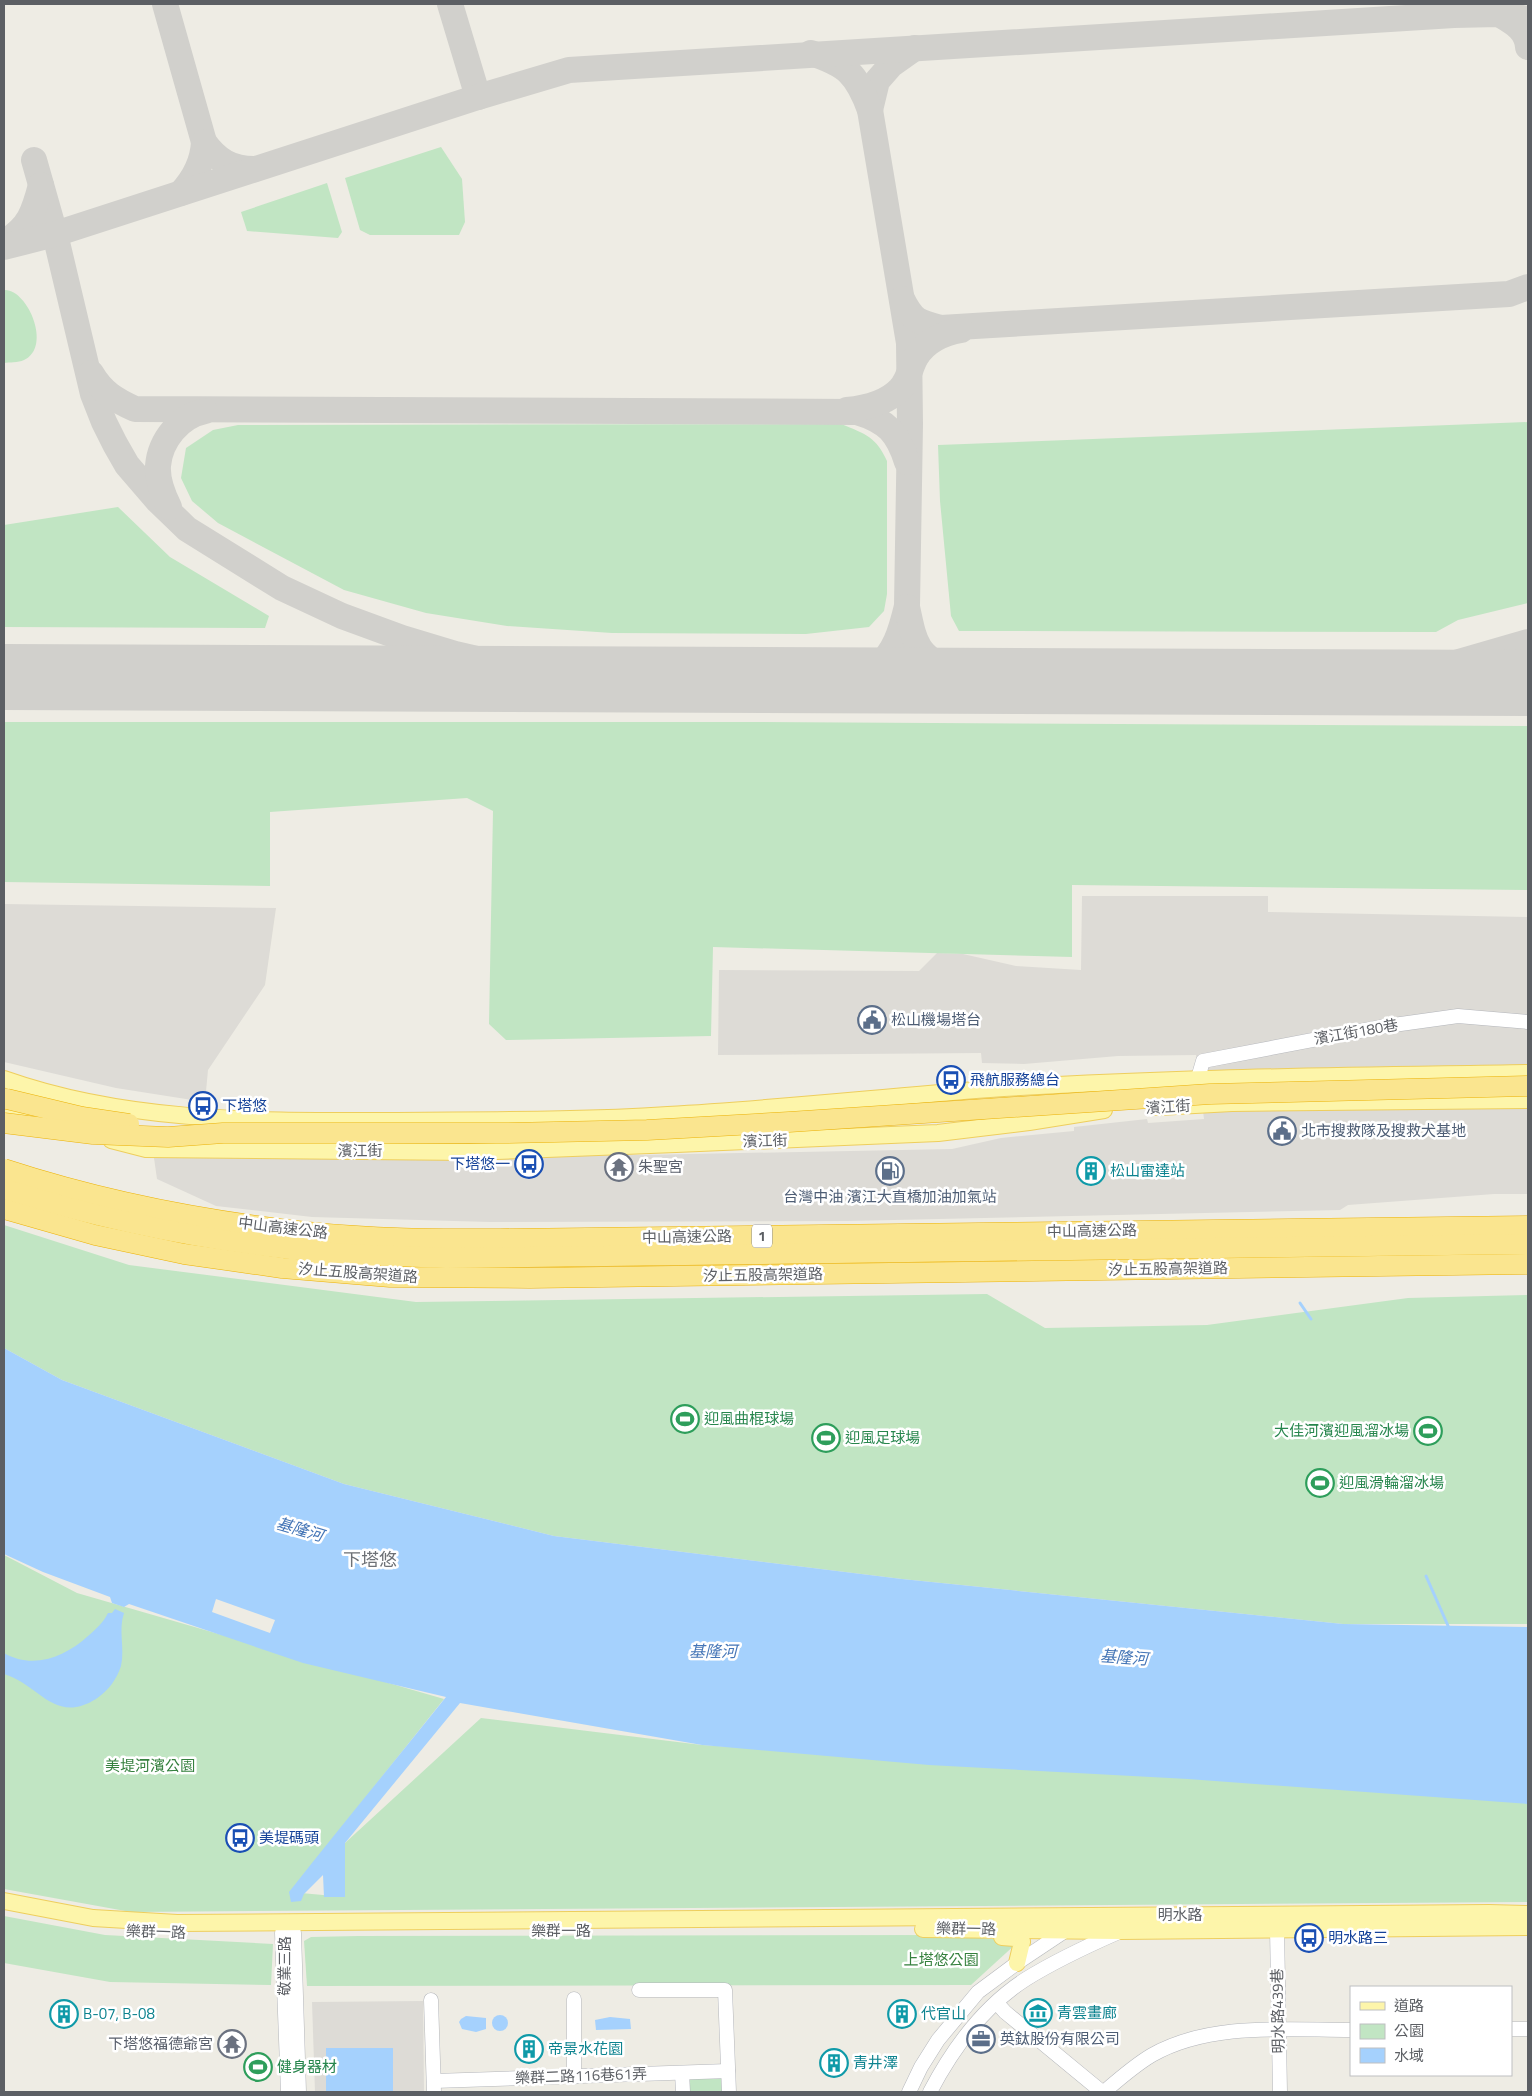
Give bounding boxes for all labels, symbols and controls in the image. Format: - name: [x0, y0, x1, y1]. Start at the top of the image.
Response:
- public building icon: 松山機場塔台: [857, 1005, 887, 1035]
- place label: 松山機場塔台: [891, 1008, 981, 1031]
- street label: 濱江街180巷: [1312, 1013, 1400, 1050]
- bus stop icon: 飛航服務總台: [936, 1065, 966, 1095]
- place label: 飛航服務總台: [970, 1068, 1060, 1091]
- bus stop icon: 下塔悠: [188, 1091, 218, 1121]
- place label: 下塔悠: [222, 1094, 267, 1117]
- street label: 濱江街: [1145, 1094, 1191, 1119]
- public building icon: 北市搜救隊及搜救犬基地: [1267, 1116, 1297, 1146]
- place label: 北市搜救隊及搜救犬基地: [1301, 1119, 1466, 1142]
- street label: 濱江街: [742, 1128, 788, 1153]
- street label: 濱江街: [337, 1139, 383, 1162]
- bus stop icon: 下塔悠一: [514, 1149, 544, 1179]
- place label: 下塔悠一: [450, 1152, 510, 1175]
- temple icon: 朱聖宮: [604, 1152, 634, 1182]
- place label: 朱聖宮: [638, 1155, 683, 1178]
- fuel station icon: 台灣中油 濱江大直橋加油加氣站: [875, 1156, 905, 1186]
- building icon: 松山雷達站: [1076, 1156, 1106, 1186]
- place label: 松山雷達站: [1110, 1159, 1185, 1182]
- place label: 台灣中油 濱江大直橋加油加氣站: [783, 1185, 997, 1208]
- street label: 中山高速公路: [237, 1211, 329, 1244]
- street label: 中山高速公路: [1047, 1218, 1137, 1243]
- street label: 中山高速公路: [642, 1224, 732, 1249]
- road number: 1: [752, 1224, 772, 1248]
- street label: 汐止五股高架道路: [1108, 1256, 1228, 1281]
- street label: 汐止五股高架道路: [297, 1257, 419, 1288]
- street label: 汐止五股高架道路: [703, 1262, 823, 1287]
- sports icon: 迎風曲棍球場: [670, 1404, 700, 1434]
- place label: 迎風曲棍球場: [704, 1407, 794, 1430]
- sports icon: 大佳河濱迎風溜冰場: [1413, 1416, 1443, 1446]
- place label: 大佳河濱迎風溜冰場: [1274, 1419, 1409, 1442]
- sports icon: 迎風足球場: [811, 1423, 841, 1453]
- place label: 迎風足球場: [845, 1426, 920, 1449]
- sports icon: 迎風滑輪溜冰場: [1305, 1468, 1335, 1498]
- place label: 迎風滑輪溜冰場: [1339, 1471, 1444, 1494]
- water label: 基隆河: [274, 1511, 329, 1548]
- district label: 下塔悠: [343, 1546, 397, 1573]
- water label: 基隆河: [689, 1639, 740, 1663]
- water label: 基隆河: [1099, 1643, 1152, 1671]
- park label: 美堤河濱公園: [105, 1754, 195, 1777]
- bus stop icon: 美堤碼頭: [225, 1823, 255, 1853]
- place label: 美堤碼頭: [259, 1826, 319, 1849]
- street label: 明水路: [1157, 1903, 1203, 1926]
- street label: 樂群一路: [936, 1916, 996, 1941]
- street label: 樂群一路: [126, 1919, 186, 1944]
- street label: 樂群一路: [531, 1919, 591, 1942]
- bus stop icon: 明水路三: [1294, 1923, 1324, 1953]
- place label: 明水路三: [1328, 1926, 1388, 1949]
- street label: 敬業三路: [273, 1936, 296, 1996]
- park label: 上塔悠公園: [903, 1948, 979, 1971]
- street label: 明水路439巷: [1265, 1968, 1290, 2054]
- legend: [1350, 1986, 1512, 2076]
- text: 道路: [1394, 1994, 1424, 2017]
- museum icon: 青雲畫廊: [1023, 1998, 1053, 2028]
- building icon: B-07, B-08: [49, 1999, 79, 2029]
- building icon: 代官山: [887, 1999, 917, 2029]
- place label: 青雲畫廊: [1057, 2001, 1117, 2024]
- place label: B-07, B-08: [83, 2002, 155, 2025]
- place label: 代官山: [921, 2002, 966, 2025]
- text: 公園: [1394, 2019, 1424, 2042]
- office icon: 英鈦股份有限公司: [966, 2024, 996, 2054]
- place label: 英鈦股份有限公司: [1000, 2027, 1120, 2050]
- temple icon: 下塔悠福德爺宮: [217, 2029, 247, 2059]
- place label: 下塔悠福德爺宮: [108, 2032, 213, 2055]
- building icon: 帝景水花園: [514, 2034, 544, 2064]
- place label: 帝景水花園: [548, 2037, 623, 2060]
- text: 水域: [1394, 2044, 1424, 2067]
- building icon: 青井澤: [819, 2048, 849, 2078]
- place label: 青井澤: [853, 2051, 898, 2074]
- sports icon: 健身器材: [243, 2052, 273, 2082]
- place label: 健身器材: [277, 2055, 337, 2078]
- street label: 樂群二路116巷61弄: [515, 2062, 647, 2089]

